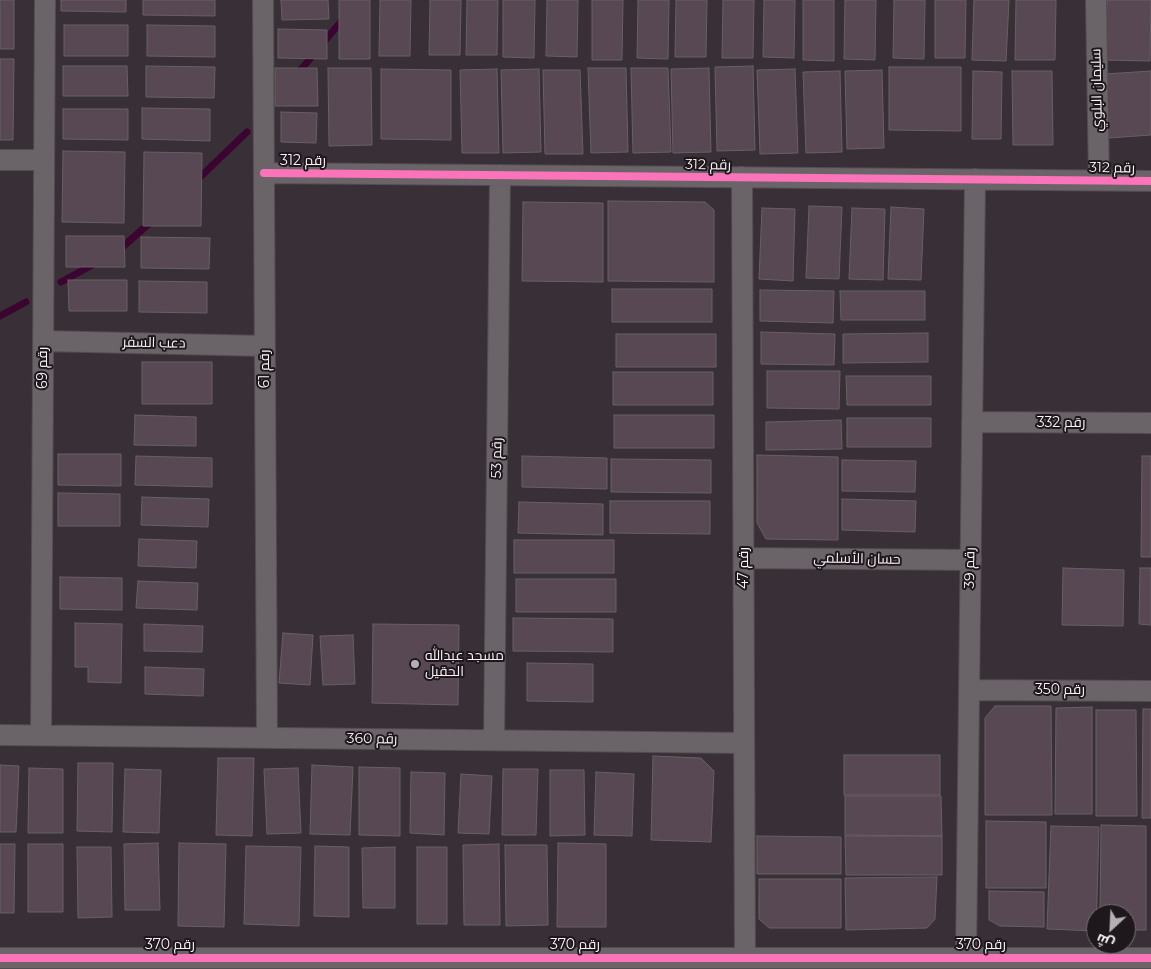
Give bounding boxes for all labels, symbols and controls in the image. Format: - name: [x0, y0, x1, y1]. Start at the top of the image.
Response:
- street label: سليمان البلوي: [1088, 48, 1106, 132]
- street label: رقم 312: [280, 153, 326, 169]
- street label: رقم 312: [685, 156, 731, 174]
- street label: رقم 312: [1089, 159, 1135, 177]
- street label: دعب السفر: [122, 334, 186, 352]
- street label: رقم 69: [35, 347, 51, 389]
- street label: رقم 61: [257, 350, 273, 388]
- street label: رقم 332: [1037, 415, 1085, 431]
- street label: رقم 53: [488, 437, 506, 479]
- street label: رقم 47: [736, 547, 752, 589]
- street label: رقم 39: [961, 547, 979, 589]
- street label: حسان الأسلمي: [813, 550, 901, 568]
- place label: مسجد عبدالله الحقيل: [425, 648, 504, 680]
- marker: مسجد عبدالله الحقيل: [409, 658, 421, 670]
- street label: رقم 350: [1035, 682, 1085, 698]
- street label: رقم 360: [346, 730, 398, 748]
- north arrow: [1086, 904, 1136, 954]
- text: ش: [1093, 930, 1117, 954]
- street label: رقم 370: [145, 937, 195, 953]
- street label: رقم 370: [550, 937, 600, 953]
- street label: رقم 370: [956, 937, 1006, 953]

